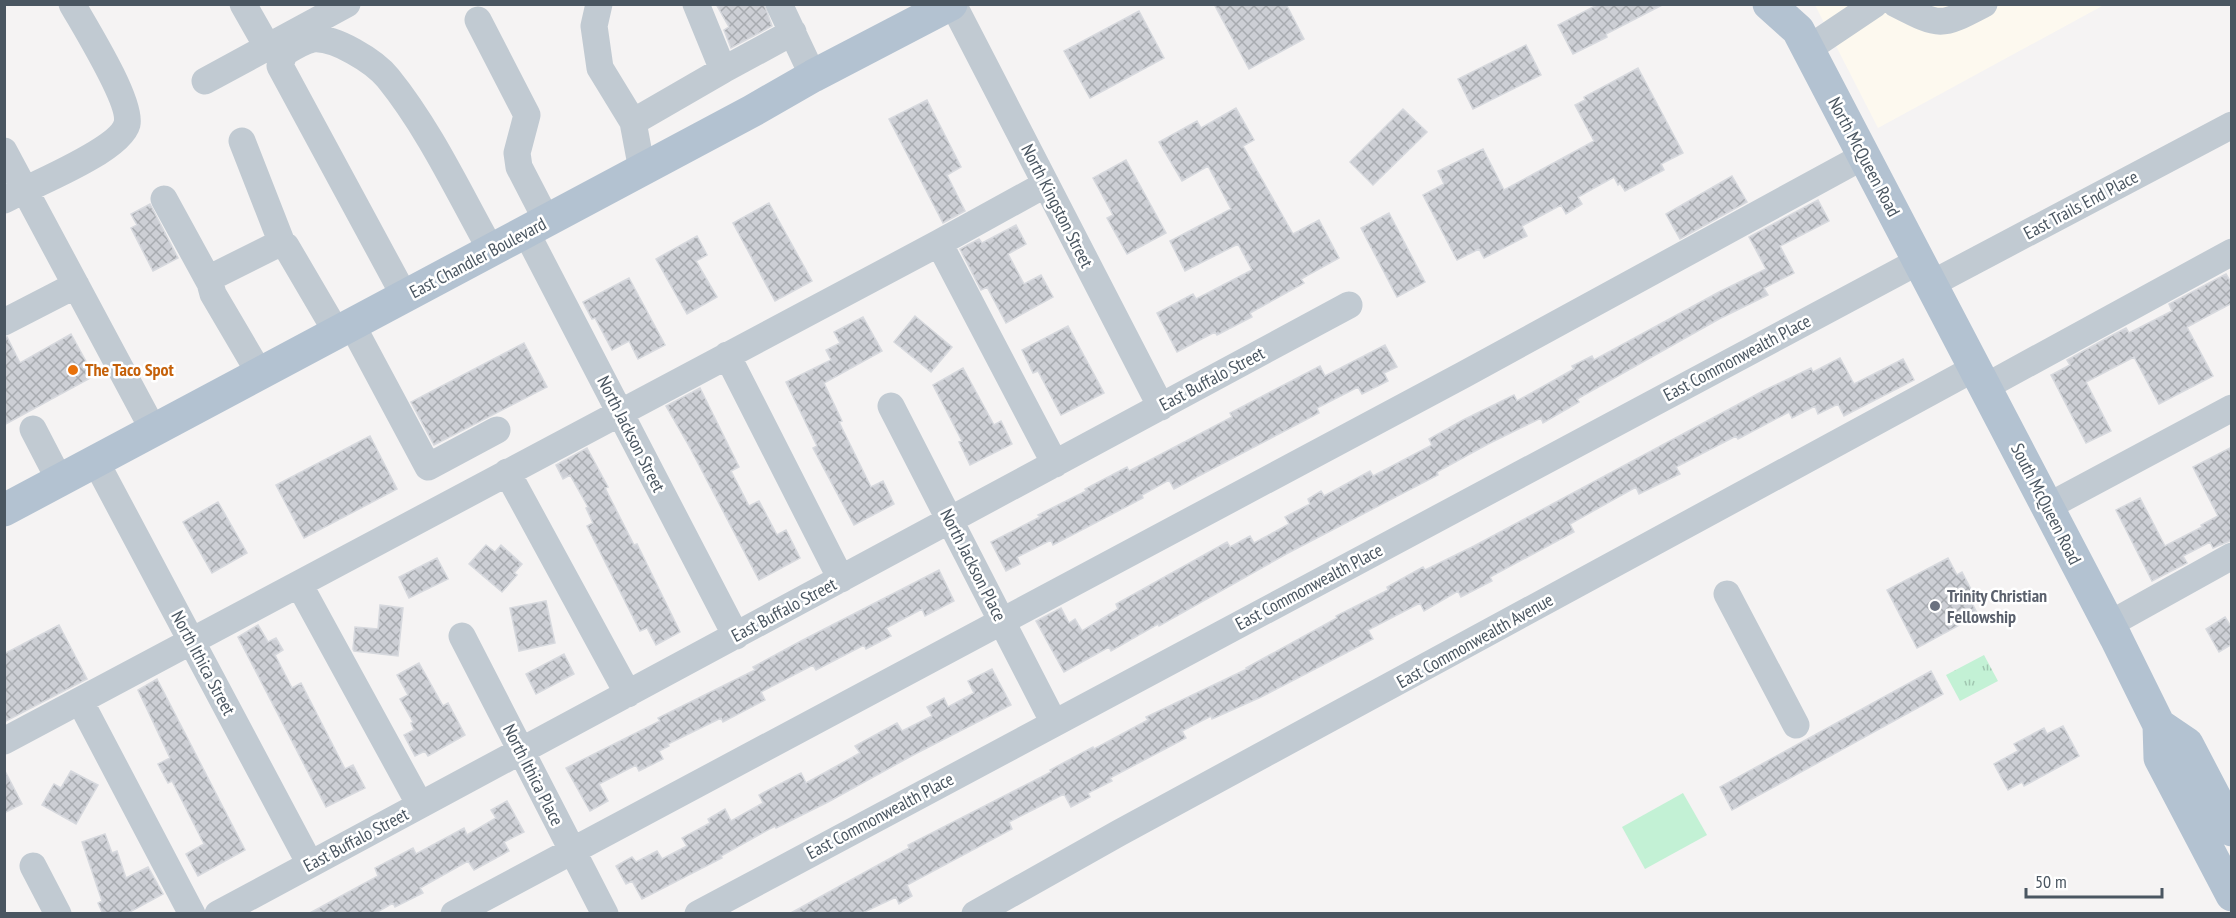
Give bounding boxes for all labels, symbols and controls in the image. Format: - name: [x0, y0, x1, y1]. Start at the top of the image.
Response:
- street label: North McQueen Road: [1823, 93, 1906, 221]
- street label: North Kingston Street: [1016, 140, 1098, 271]
- street label: East Trails End Place: [2020, 165, 2142, 244]
- street label: East Chandler Boulevard: [405, 212, 550, 303]
- street label: East Commonwealth Place: [1659, 309, 1814, 406]
- street label: East Buffalo Street: [1155, 341, 1268, 416]
- place label: The Taco Spot: [85, 358, 175, 381]
- marker: The Taco Spot: [66, 363, 80, 377]
- street label: North Jackson Street: [592, 372, 671, 496]
- street label: South McQueen Road: [2006, 439, 2087, 568]
- street label: North Jackson Place: [935, 505, 1012, 625]
- street label: East Commonwealth Place: [1231, 538, 1386, 635]
- street label: East Buffalo Street: [727, 572, 840, 647]
- place label: Trinity Christian Fellowship: [1947, 584, 2047, 628]
- street label: East Commonwealth Avenue: [1392, 588, 1557, 693]
- marker: Trinity Christian Fellowship: [1928, 599, 1942, 613]
- street label: North Ithica Street: [166, 607, 241, 719]
- street label: North Ithica Place: [498, 720, 569, 829]
- street label: East Commonwealth Place: [802, 767, 957, 864]
- street label: East Buffalo Street: [299, 802, 412, 877]
- scale bar: [2026, 861, 2162, 899]
- text: 50 m: [2035, 870, 2067, 893]

